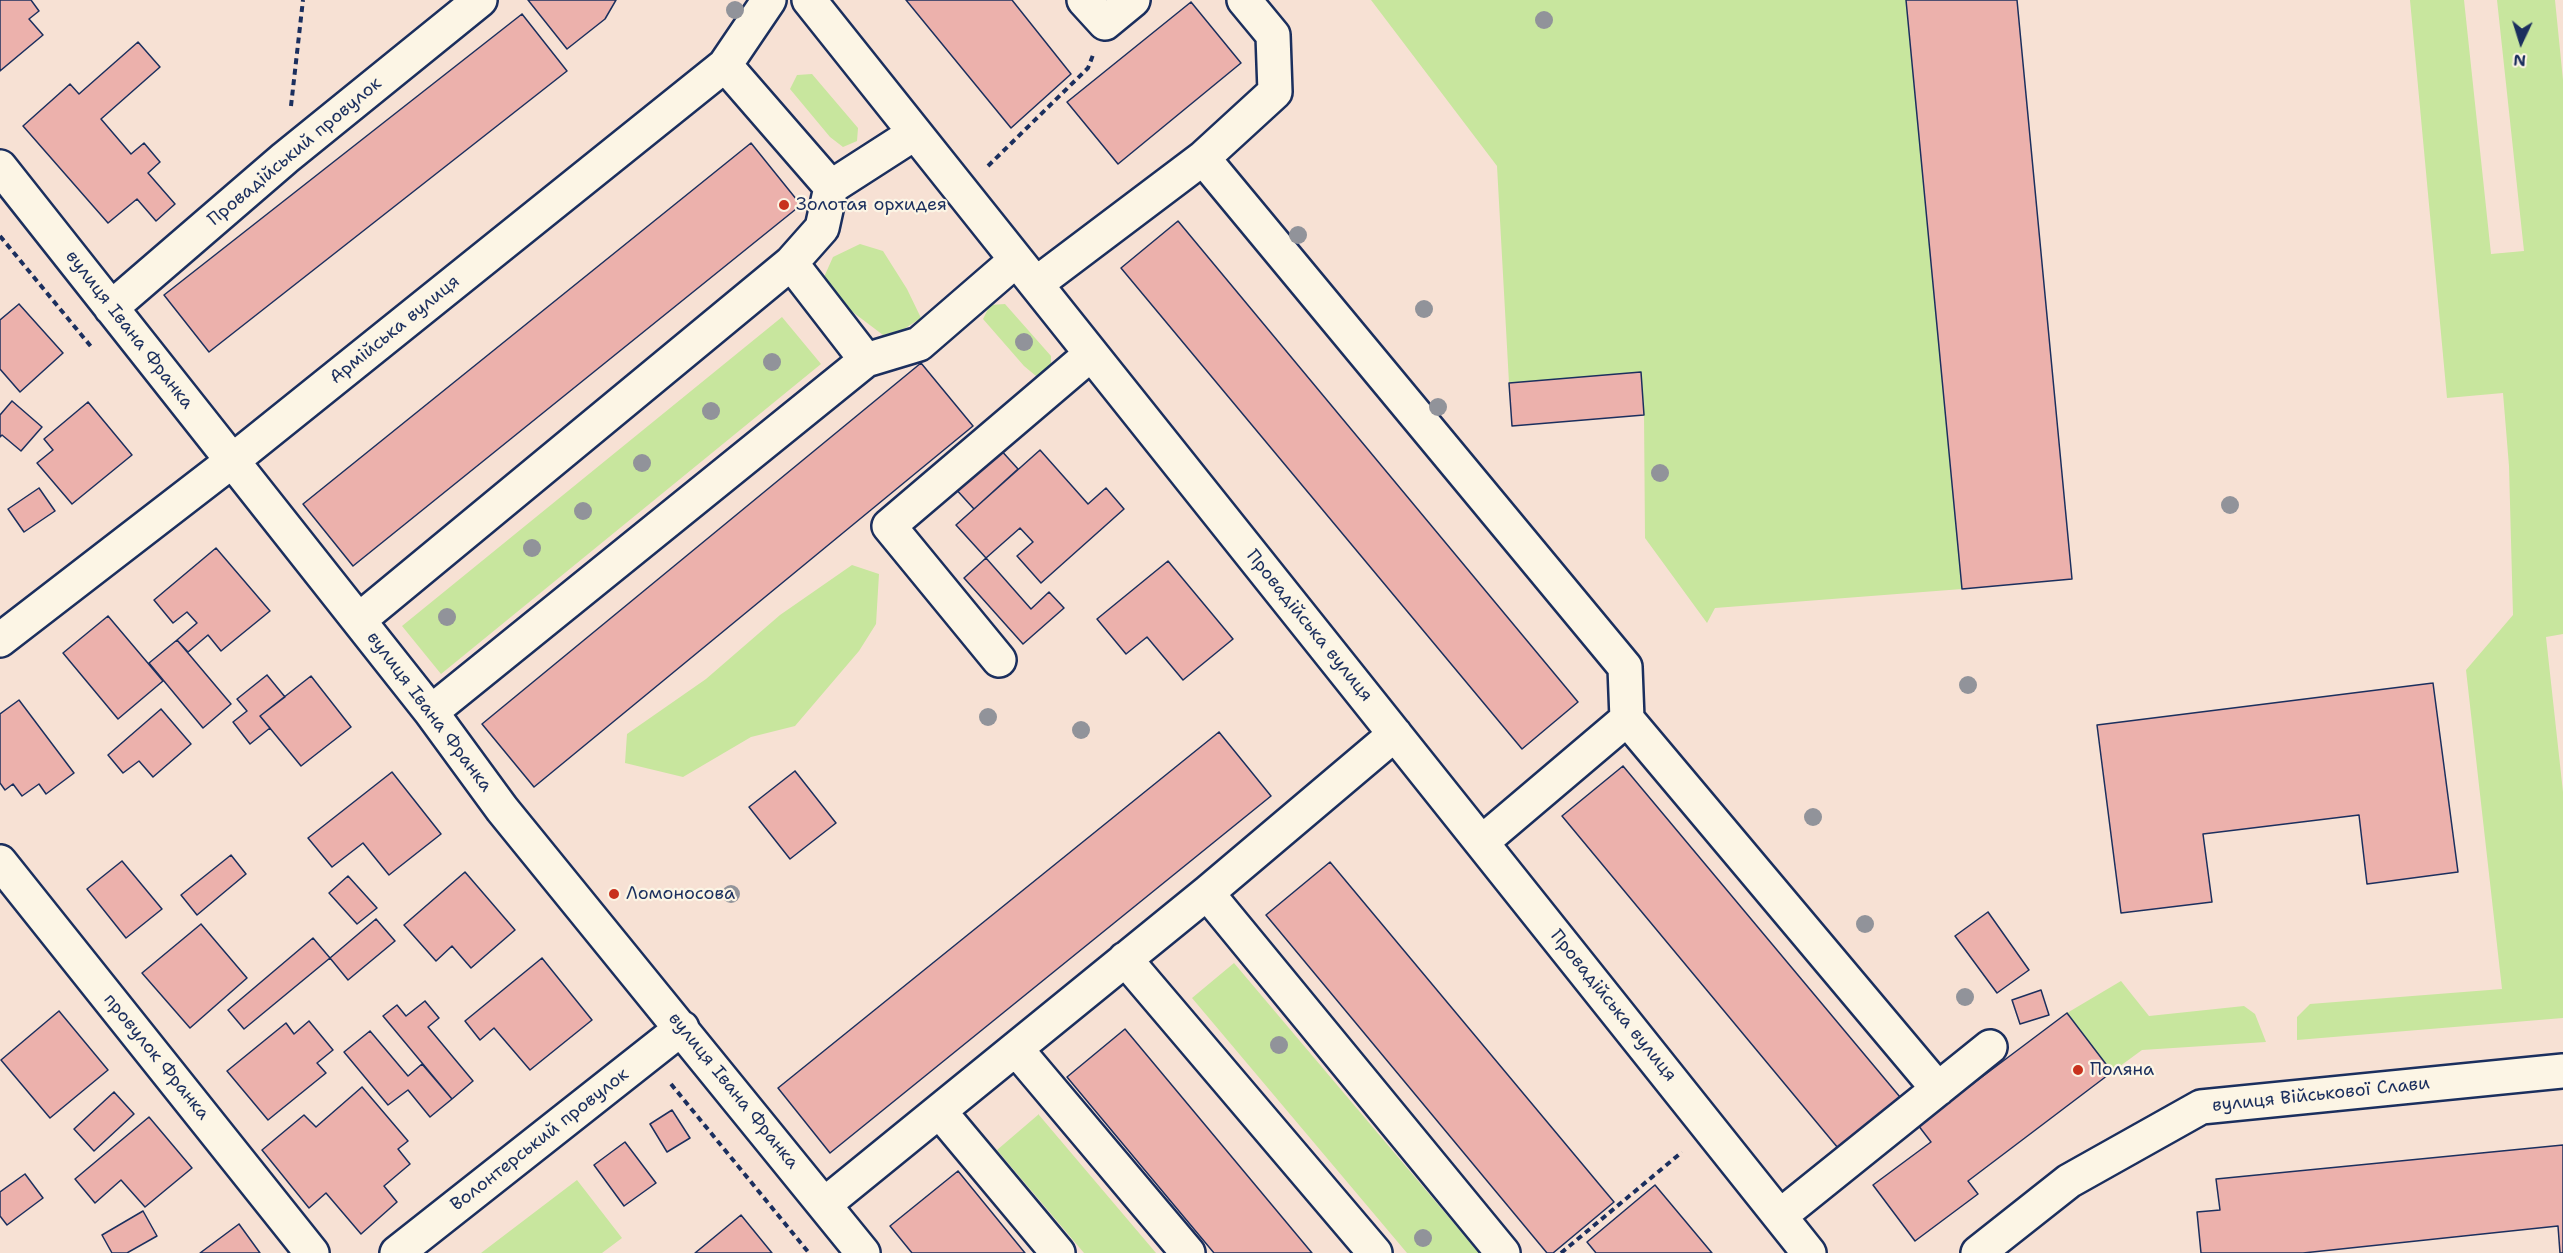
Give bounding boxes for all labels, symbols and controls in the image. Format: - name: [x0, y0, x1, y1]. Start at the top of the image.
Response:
- north arrow: [2491, 12, 2551, 72]
- text: N: [2513, 50, 2527, 71]
- street label: Провадійський провулок: [204, 73, 386, 231]
- place label: Золотая орхидея: [796, 194, 947, 216]
- marker: Золотая орхидея: [777, 198, 791, 212]
- street label: вулиця Івана Франка: [60, 246, 198, 414]
- street label: Армійська вулиця: [326, 271, 464, 389]
- street label: Провадійська вулиця: [1241, 546, 1377, 706]
- street label: вулиця Івана Франка: [362, 628, 496, 796]
- place label: Ломоносова: [626, 883, 735, 905]
- marker: Ломоносова: [607, 887, 621, 901]
- street label: Провадійська вулиця: [1545, 926, 1681, 1086]
- street label: провулок Франка: [98, 990, 214, 1124]
- street label: вулиця Івана Франка: [663, 1008, 803, 1174]
- place label: Поляна: [2090, 1059, 2154, 1081]
- marker: Поляна: [2071, 1063, 2085, 1077]
- street label: Волонтерський провулок: [447, 1064, 633, 1216]
- street label: вулиця Військової Слави: [2211, 1073, 2431, 1117]

